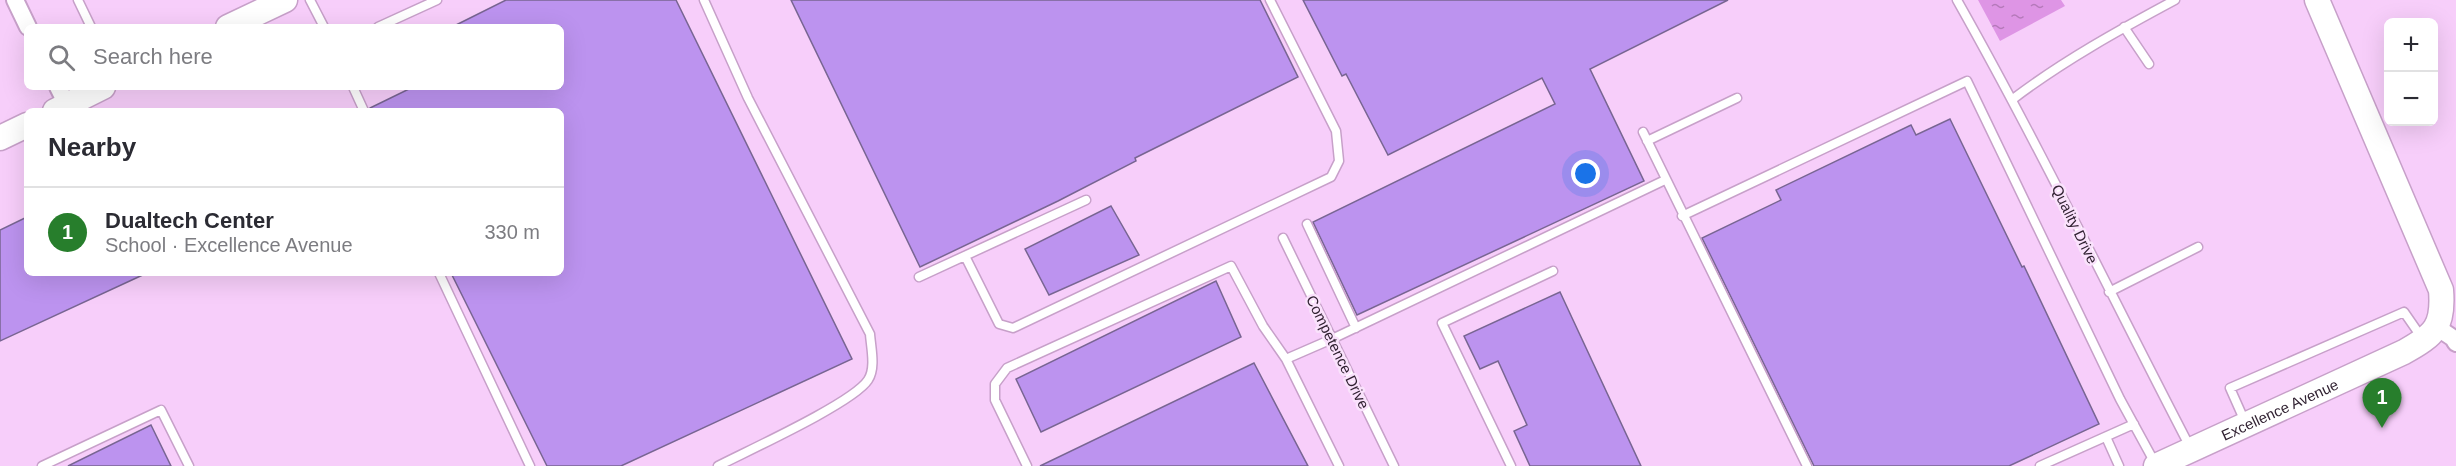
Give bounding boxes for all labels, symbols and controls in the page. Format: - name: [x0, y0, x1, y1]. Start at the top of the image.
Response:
- map controls: [2384, 18, 2438, 126]
- button: +: [2384, 18, 2438, 72]
- search box: [24, 24, 564, 90]
- icon: search: [45, 41, 78, 74]
- text: Search here: [93, 44, 213, 69]
- button: −: [2384, 72, 2438, 126]
- text: Nearby: [48, 132, 136, 162]
- your location: [1571, 159, 1600, 188]
- street label: Quality Drive: [2049, 182, 2101, 266]
- text: Dualtech Center: [105, 208, 274, 233]
- text: 1: [62, 221, 73, 243]
- text: 330 m: [484, 221, 540, 243]
- text: School · Excellence Avenue: [105, 234, 353, 256]
- street label: Competence Drive: [1303, 292, 1373, 412]
- street label: Excellence Avenue: [2219, 375, 2341, 443]
- pin: 1: [2362, 378, 2402, 428]

